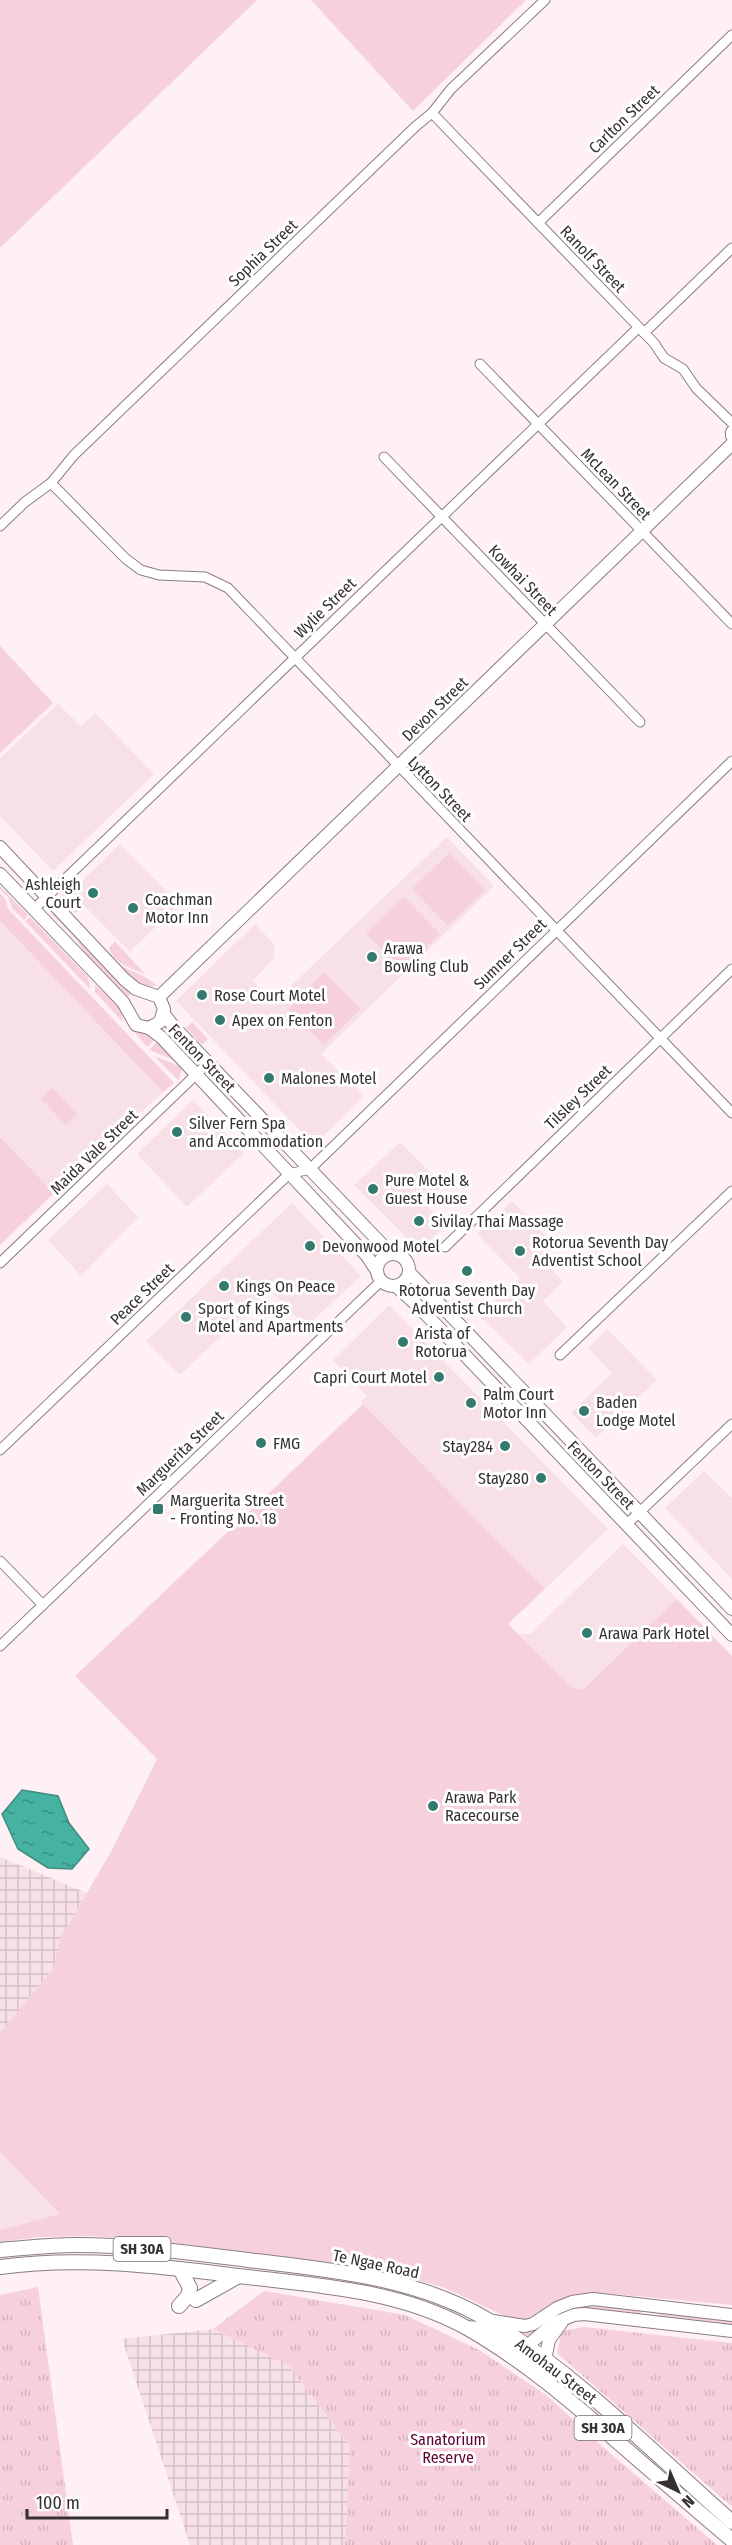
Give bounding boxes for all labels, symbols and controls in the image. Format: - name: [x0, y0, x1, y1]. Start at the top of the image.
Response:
- street label: Carlton Street: [585, 80, 664, 157]
- street label: Sophia Street: [225, 215, 302, 290]
- street label: Ranolf Street: [556, 222, 630, 297]
- street label: McLean Street: [577, 444, 655, 524]
- street label: Kowhai Street: [485, 541, 562, 620]
- street label: Wylie Street: [290, 573, 360, 642]
- street label: Devon Street: [398, 672, 472, 745]
- street label: Lytton Street: [404, 752, 476, 826]
- place label: Ashleigh Court: [25, 875, 82, 912]
- marker: Ashleigh Court: [86, 886, 100, 900]
- place label: Coachman Motor Inn: [145, 890, 213, 927]
- marker: Coachman Motor Inn: [126, 901, 140, 915]
- street label: Sumner Street: [470, 914, 551, 993]
- place label: Arawa Bowling Club: [384, 939, 469, 976]
- marker: Arawa Bowling Club: [365, 950, 379, 964]
- place label: Rose Court Motel: [214, 986, 325, 1005]
- marker: Rose Court Motel: [195, 988, 209, 1002]
- place label: Apex on Fenton: [232, 1011, 333, 1030]
- marker: Apex on Fenton: [213, 1013, 227, 1027]
- street label: Fenton Street: [165, 1020, 240, 1097]
- street label: Tilsley Street: [541, 1060, 616, 1133]
- place label: Malones Motel: [281, 1069, 376, 1088]
- marker: Malones Motel: [262, 1071, 276, 1085]
- street label: Maida Vale Street: [46, 1105, 142, 1198]
- place label: Silver Fern Spa and Accommodation: [189, 1114, 323, 1151]
- marker: Silver Fern Spa and Accommodation: [170, 1125, 184, 1139]
- place label: Pure Motel & Guest House: [385, 1171, 470, 1208]
- marker: Pure Motel & Guest House: [366, 1182, 380, 1196]
- place label: Sivilay Thai Massage: [431, 1212, 564, 1231]
- marker: Sivilay Thai Massage: [412, 1214, 426, 1228]
- place label: Rotorua Seventh Day Adventist School: [532, 1233, 669, 1270]
- place label: Devonwood Motel: [322, 1237, 440, 1256]
- marker: Devonwood Motel: [303, 1239, 317, 1253]
- marker: Rotorua Seventh Day Adventist School: [513, 1244, 527, 1258]
- street label: Peace Street: [106, 1258, 178, 1329]
- marker: Rotorua Seventh Day Adventist Church: [460, 1264, 474, 1278]
- place label: Kings On Peace: [236, 1277, 335, 1296]
- marker: Kings On Peace: [217, 1279, 231, 1293]
- place label: Rotorua Seventh Day Adventist Church: [399, 1281, 536, 1318]
- place label: Sport of Kings Motel and Apartments: [198, 1299, 344, 1336]
- marker: Sport of Kings Motel and Apartments: [179, 1310, 193, 1324]
- place label: Arista of Rotorua: [415, 1324, 471, 1361]
- marker: Arista of Rotorua: [396, 1335, 410, 1349]
- place label: Capri Court Motel: [313, 1368, 427, 1387]
- marker: Capri Court Motel: [432, 1370, 446, 1384]
- place label: Palm Court Motor Inn: [483, 1385, 555, 1422]
- place label: Baden Lodge Motel: [596, 1393, 676, 1430]
- marker: Palm Court Motor Inn: [464, 1396, 478, 1410]
- marker: Baden Lodge Motel: [577, 1404, 591, 1418]
- street label: Marguerita Street: [132, 1406, 228, 1499]
- place label: FMG: [273, 1434, 300, 1453]
- marker: FMG: [254, 1436, 268, 1450]
- place label: Stay284: [443, 1437, 493, 1456]
- street label: Fenton Street: [564, 1437, 639, 1514]
- marker: Stay284: [498, 1439, 512, 1453]
- place label: Stay280: [478, 1469, 529, 1488]
- marker: Stay280: [534, 1471, 548, 1485]
- place label: Marguerita Street - Fronting No. 18: [170, 1491, 285, 1528]
- marker: Marguerita Street - Fronting No. 18: [151, 1502, 165, 1516]
- place label: Arawa Park Hotel: [599, 1624, 710, 1643]
- marker: Arawa Park Hotel: [580, 1626, 594, 1640]
- place label: Arawa Park Racecourse: [445, 1788, 519, 1825]
- marker: Arawa Park Racecourse: [426, 1799, 440, 1813]
- road number: SH 30A: [114, 2237, 170, 2261]
- street label: Te Ngae Road: [331, 2246, 421, 2282]
- street label: Amohau Street: [512, 2334, 601, 2408]
- road number: SH 30A: [574, 2416, 632, 2440]
- park label: Sanatorium Reserve: [410, 2430, 486, 2467]
- north arrow: [648, 2461, 708, 2521]
- scale bar: [27, 2482, 166, 2520]
- text: N: [678, 2491, 698, 2512]
- text: 100 m: [36, 2492, 80, 2514]

